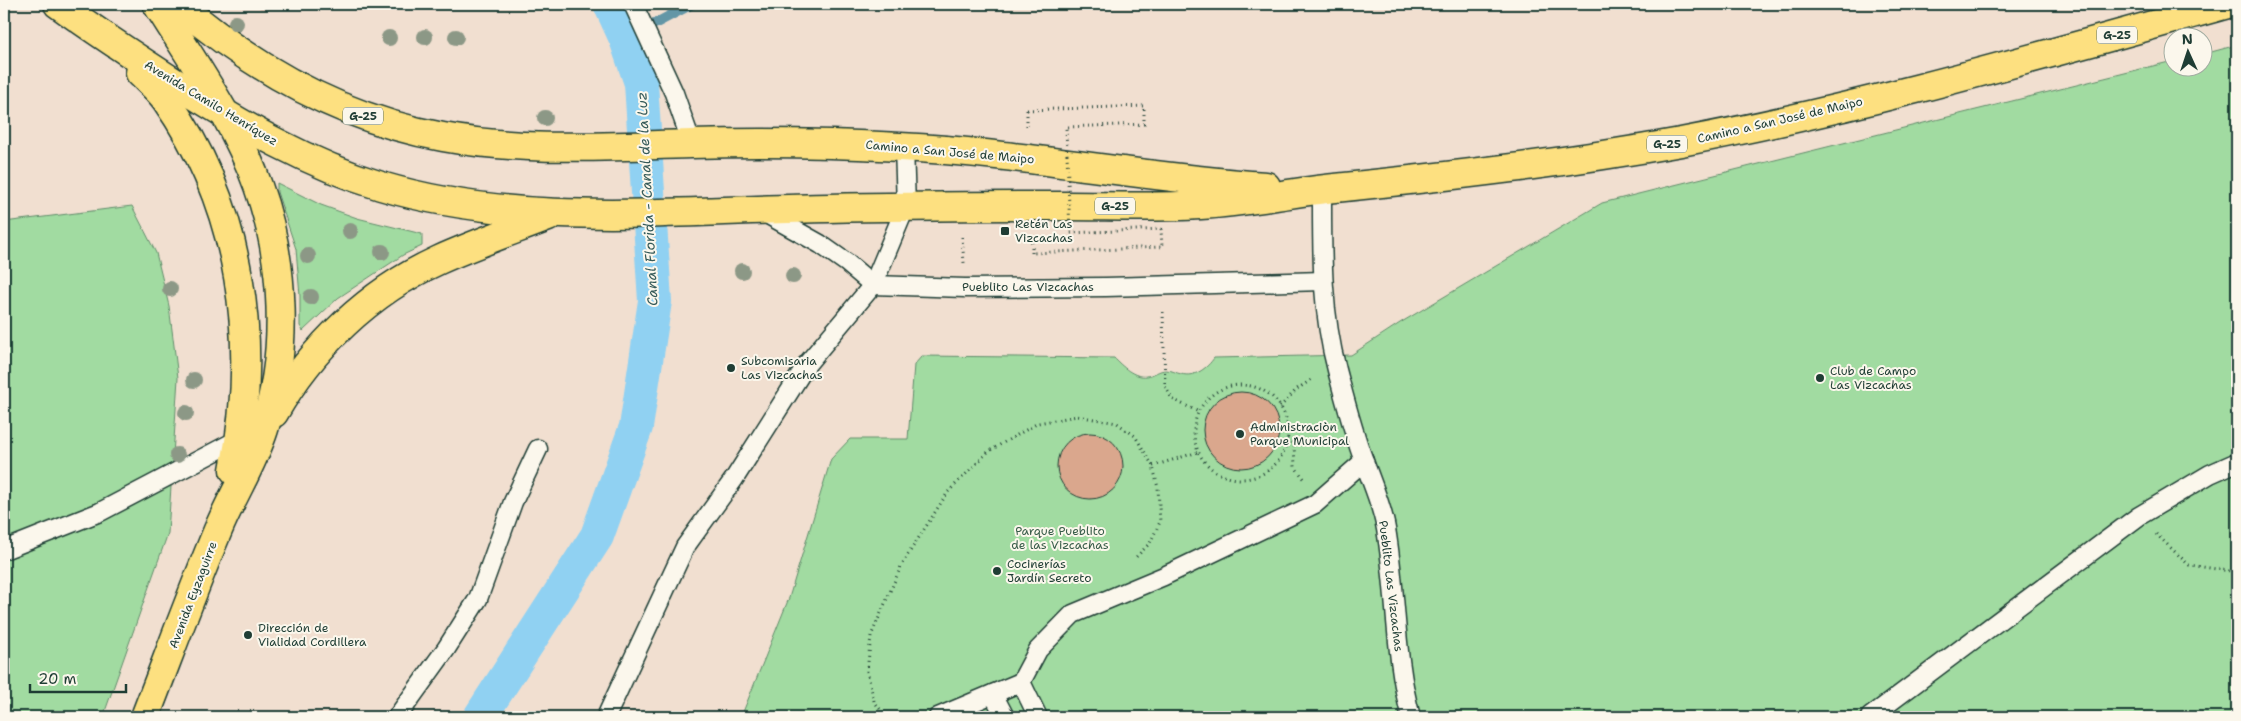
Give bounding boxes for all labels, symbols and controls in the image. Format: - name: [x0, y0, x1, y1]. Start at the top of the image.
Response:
- road number: G-25: [2097, 26, 2137, 44]
- north arrow: [2164, 28, 2214, 78]
- text: N: [2181, 30, 2193, 48]
- street label: Avenida Camilo Henríquez: [141, 57, 281, 149]
- water label: Canal Florida - Canal de la Luz: [632, 92, 662, 306]
- street label: Camino a San José de Maipo: [1696, 93, 1864, 147]
- road number: G-25: [343, 108, 383, 124]
- road number: G-25: [1647, 136, 1687, 152]
- street label: Camino a San José de Maipo: [865, 137, 1035, 167]
- road number: G-25: [1095, 198, 1135, 215]
- place label: Retén Las Vizcachas: [1015, 216, 1073, 246]
- marker: Retén Las Vizcachas: [999, 225, 1011, 237]
- street label: Pueblito Las Vizcachas: [962, 279, 1094, 295]
- place label: Subcomisaria Las Vizcachas: [741, 353, 823, 383]
- marker: Subcomisaria Las Vizcachas: [725, 362, 737, 374]
- place label: Club de Campo Las Vizcachas: [1830, 363, 1916, 393]
- marker: Club de Campo Las Vizcachas: [1814, 372, 1826, 384]
- place label: Administraciòn Parque Municipal: [1250, 419, 1349, 449]
- marker: Administraciòn Parque Municipal: [1234, 428, 1246, 440]
- street label: Pueblito Las Vizcachas: [1375, 519, 1407, 653]
- park label: Parque Pueblito de las Vizcachas: [1011, 523, 1109, 553]
- street label: Avenida Eyzaguirre: [165, 539, 221, 651]
- place label: Cocinerías Jardín Secreto: [1007, 556, 1091, 586]
- marker: Cocinerías Jardín Secreto: [991, 565, 1003, 577]
- place label: Dirección de Vialidad Cordillera: [258, 620, 367, 650]
- marker: Dirección de Vialidad Cordillera: [242, 629, 254, 641]
- scale bar: [30, 661, 126, 693]
- text: 20 m: [38, 669, 77, 689]

